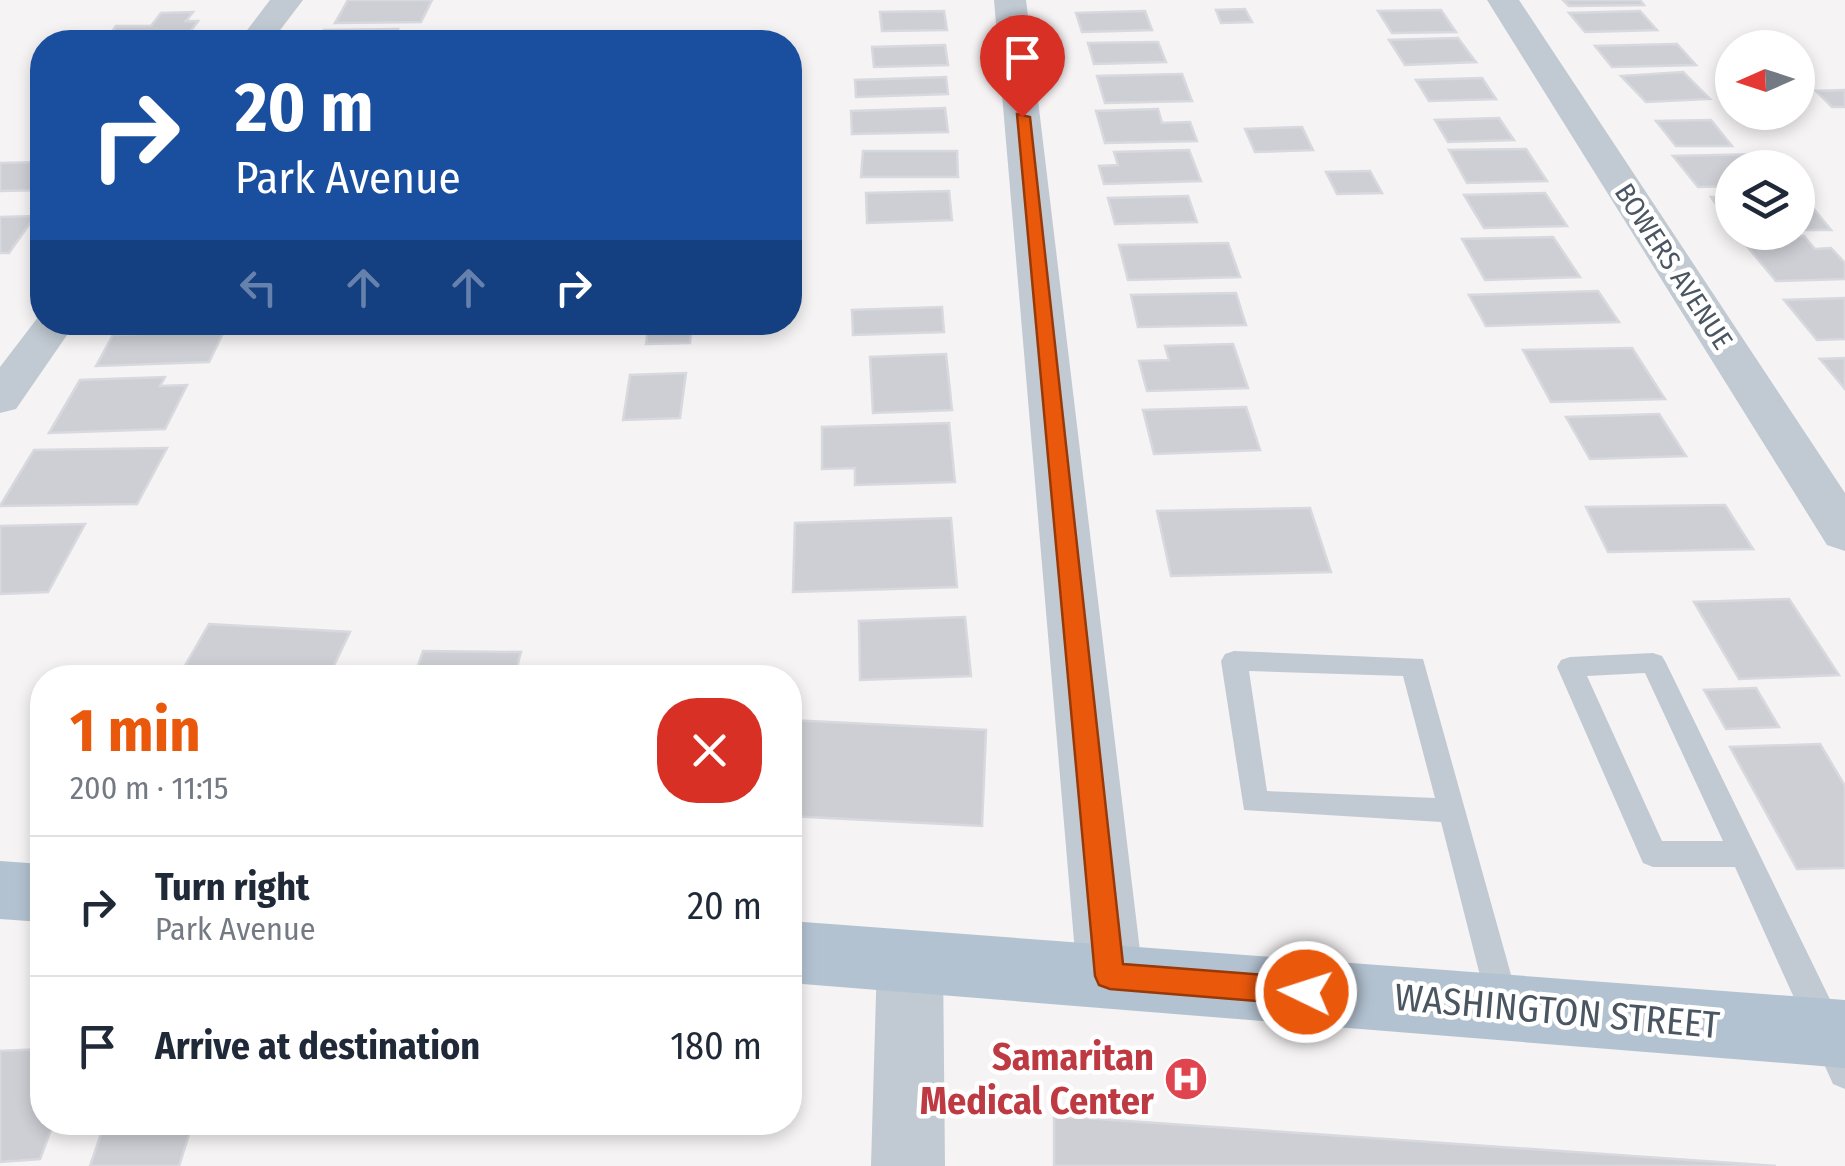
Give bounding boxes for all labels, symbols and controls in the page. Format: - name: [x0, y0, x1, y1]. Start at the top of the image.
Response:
- pin: [980, 15, 1065, 118]
- icon: arrive: [995, 30, 1050, 85]
- north arrow: [1715, 30, 1815, 130]
- map controls: [1715, 30, 1815, 250]
- text: 20 m: [235, 66, 374, 150]
- icon: right: [70, 70, 200, 200]
- button: layers: [1715, 150, 1815, 250]
- text: Park Avenue: [235, 151, 461, 205]
- street label: BOWERS AVENUE: [1608, 177, 1739, 355]
- icon: left: [231, 260, 286, 315]
- icon: ahead: [336, 260, 391, 315]
- icon: ahead: [441, 260, 496, 315]
- icon: right: [546, 260, 601, 315]
- text: 1 min: [70, 695, 201, 767]
- button: close: [657, 698, 762, 803]
- text: 200 m · 11:15: [70, 769, 229, 807]
- text: Turn right: [155, 864, 309, 910]
- icon: right: [70, 879, 125, 934]
- text: 20 m: [687, 883, 762, 929]
- text: Park Avenue: [155, 910, 316, 948]
- position arrow: [1254, 940, 1358, 1044]
- street label: WASHINGTON STREET: [1393, 974, 1722, 1048]
- icon: arrive: [70, 1019, 125, 1074]
- text: Arrive at destination: [155, 1023, 480, 1069]
- text: 180 m: [670, 1023, 762, 1069]
- place label: Samaritan Medical Center: [920, 1034, 1155, 1124]
- hospital icon: Samaritan Medical Center: [1163, 1056, 1209, 1102]

